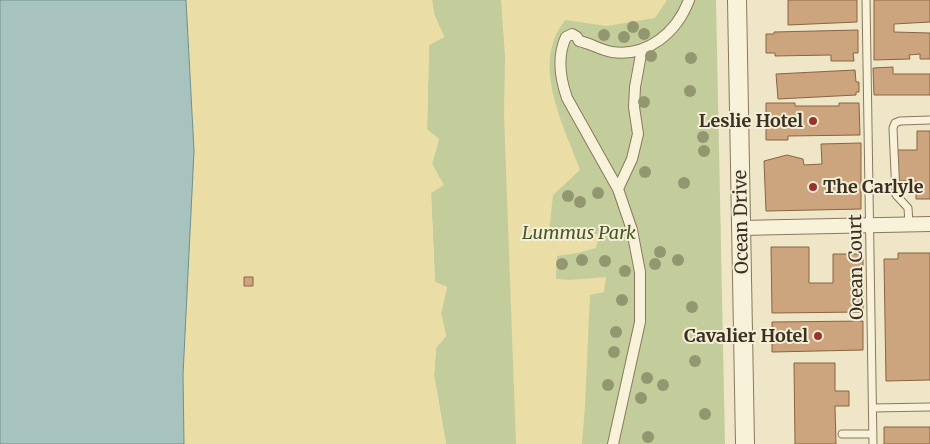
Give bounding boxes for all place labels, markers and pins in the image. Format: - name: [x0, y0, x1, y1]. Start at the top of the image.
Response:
- place label: Leslie Hotel: [699, 109, 803, 132]
- marker: Leslie Hotel: [807, 115, 819, 127]
- place label: The Carlyle: [823, 175, 924, 198]
- marker: The Carlyle: [807, 181, 819, 193]
- place label: Cavalier Hotel: [684, 324, 808, 347]
- marker: Cavalier Hotel: [812, 330, 824, 342]

